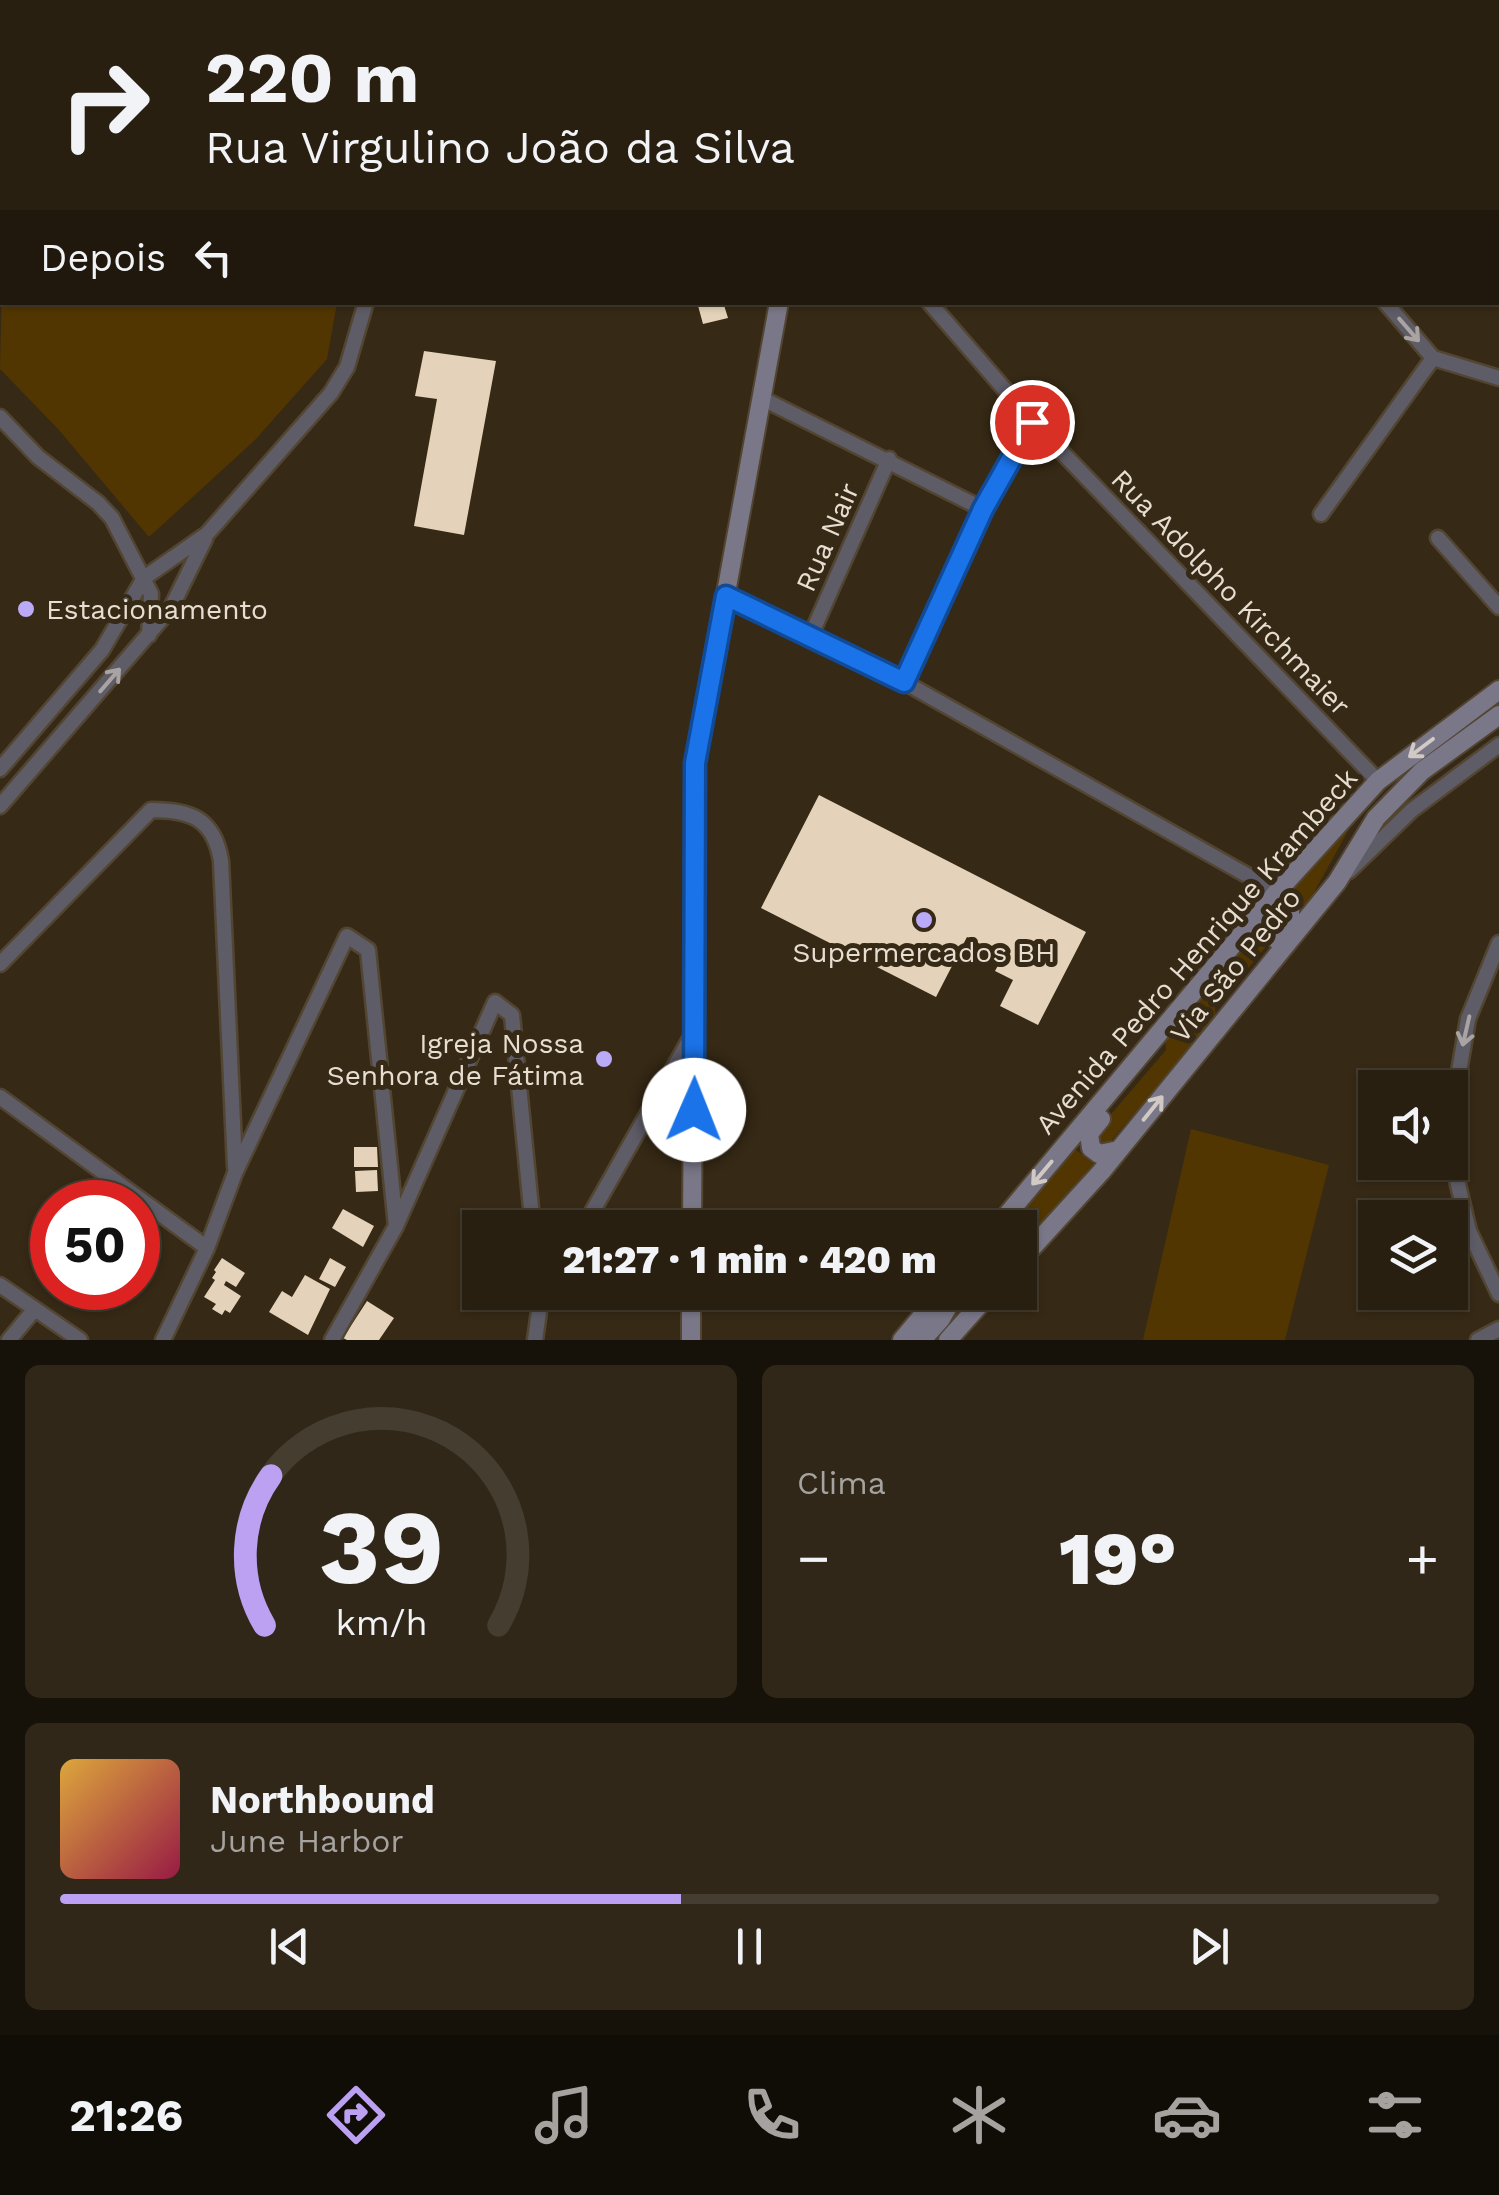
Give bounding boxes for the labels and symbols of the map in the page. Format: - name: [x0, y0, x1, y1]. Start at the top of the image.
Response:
- one-way arrow: [1397, 317, 1419, 343]
- pin: [990, 380, 1075, 465]
- street label: Rua Adolpho Kirchmaier: [1105, 463, 1357, 722]
- street label: Rua Nair: [789, 478, 866, 597]
- place label: Estacionamento: [46, 593, 268, 626]
- marker: Estacionamento: [15, 598, 37, 620]
- one-way arrow: [99, 667, 121, 693]
- one-way arrow: [1408, 738, 1435, 759]
- street label: Avenida Pedro Henrique Krambeck: [1029, 762, 1364, 1141]
- street label: Via São Pedro: [1163, 882, 1308, 1049]
- marker: Supermercados BH: [913, 909, 935, 931]
- place label: Supermercados BH: [792, 936, 1056, 969]
- one-way arrow: [1456, 1014, 1474, 1046]
- place label: Igreja Nossa Senhora de Fátima: [327, 1027, 584, 1092]
- marker: Igreja Nossa Senhora de Fátima: [593, 1048, 615, 1070]
- position arrow: [642, 1058, 746, 1162]
- one-way arrow: [1142, 1096, 1164, 1122]
- one-way arrow: [1031, 1159, 1053, 1185]
- speed limit sign: 50: [30, 1180, 160, 1310]

